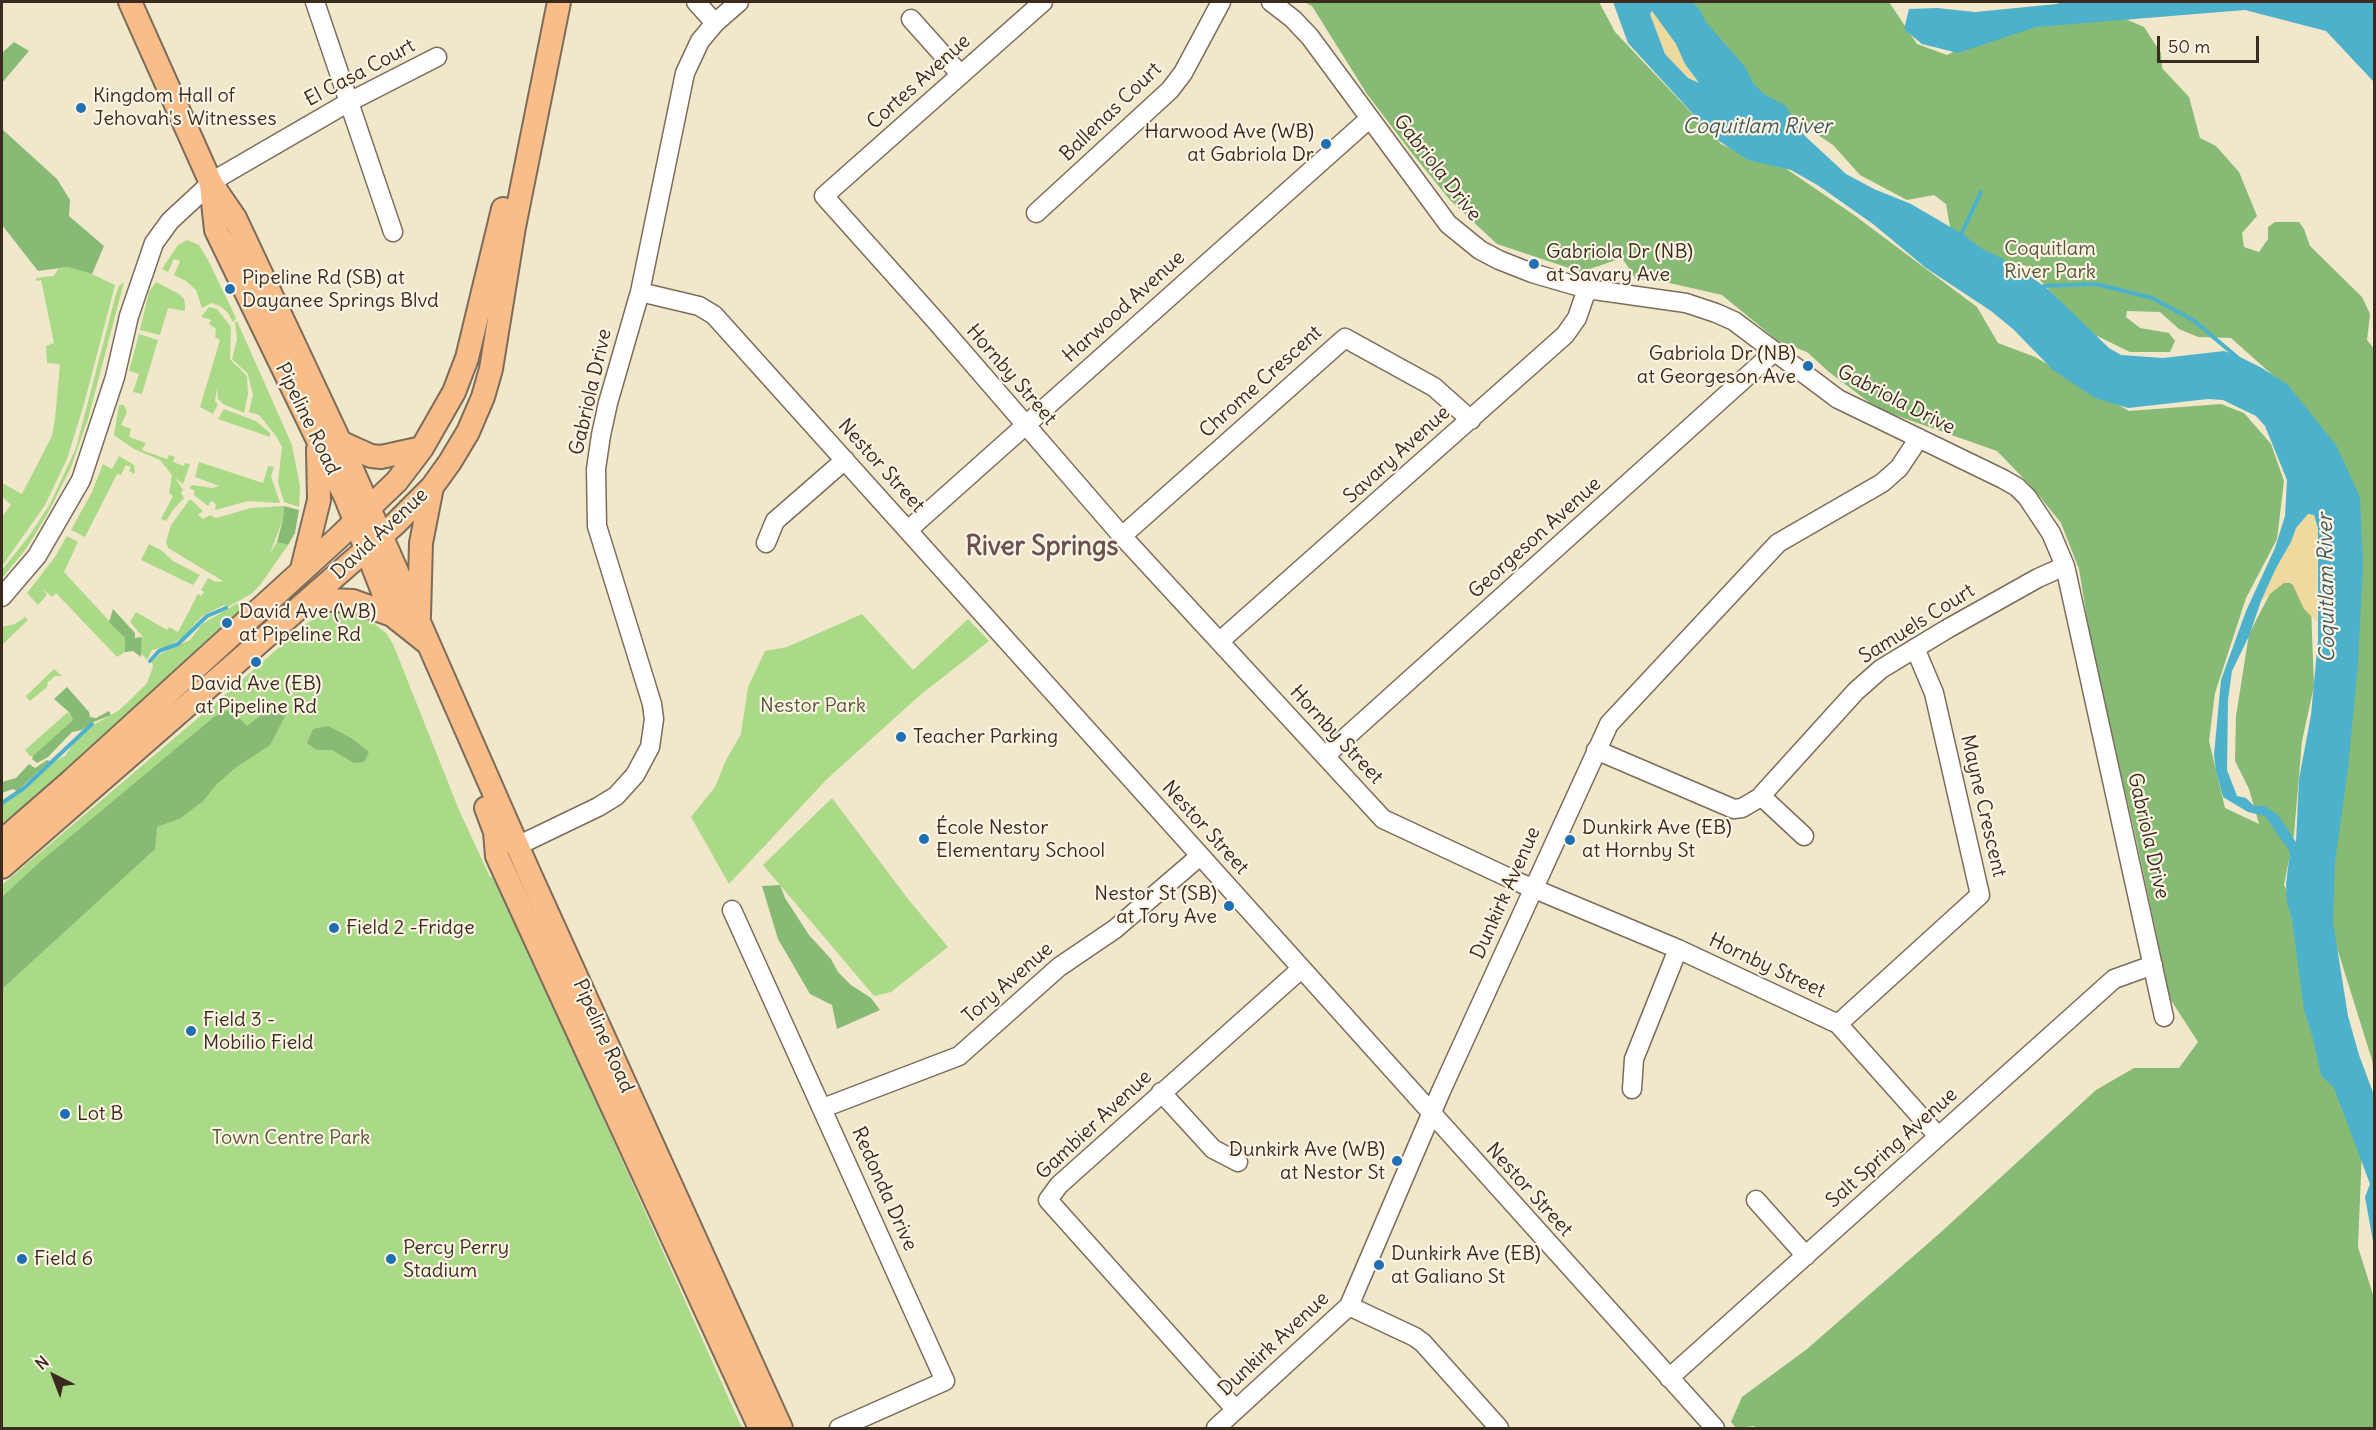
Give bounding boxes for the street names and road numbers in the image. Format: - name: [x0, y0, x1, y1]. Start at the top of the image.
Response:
- street label: Cortes Avenue: [862, 29, 976, 135]
- street label: El Casa Court: [301, 34, 419, 112]
- street label: Ballenas Court: [1055, 58, 1167, 166]
- street label: Gabriola Drive: [1388, 110, 1486, 226]
- street label: Harwood Avenue: [1058, 246, 1190, 368]
- street label: Hornby Street: [961, 320, 1061, 430]
- street label: Chrome Crescent: [1195, 321, 1327, 443]
- street label: Gabriola Drive: [565, 327, 617, 457]
- street label: Pipeline Road: [270, 359, 344, 479]
- street label: Gabriola Drive: [1833, 360, 1959, 440]
- street label: Savary Avenue: [1339, 401, 1455, 509]
- street label: Nestor Street: [833, 414, 929, 518]
- street label: Georgeson Avenue: [1464, 472, 1606, 604]
- street label: David Avenue: [327, 483, 433, 585]
- street label: Samuels Court: [1855, 579, 1979, 669]
- street label: Hornby Street: [1284, 681, 1388, 789]
- street label: Mayne Crescent: [1955, 733, 2011, 879]
- street label: Gabriola Drive: [2122, 771, 2174, 901]
- street label: Nestor Street: [1157, 776, 1253, 880]
- street label: Dunkirk Avenue: [1466, 823, 1546, 963]
- street label: Hornby Street: [1705, 929, 1829, 1003]
- street label: Tory Avenue: [958, 937, 1058, 1029]
- street label: Pipeline Road: [567, 976, 639, 1096]
- street label: Gambier Avenue: [1031, 1065, 1157, 1185]
- street label: Salt Spring Avenue: [1821, 1083, 1963, 1213]
- street label: Redonda Drive: [846, 1123, 922, 1255]
- street label: Nestor Street: [1481, 1138, 1577, 1242]
- street label: Dunkirk Avenue: [1214, 1287, 1334, 1401]

